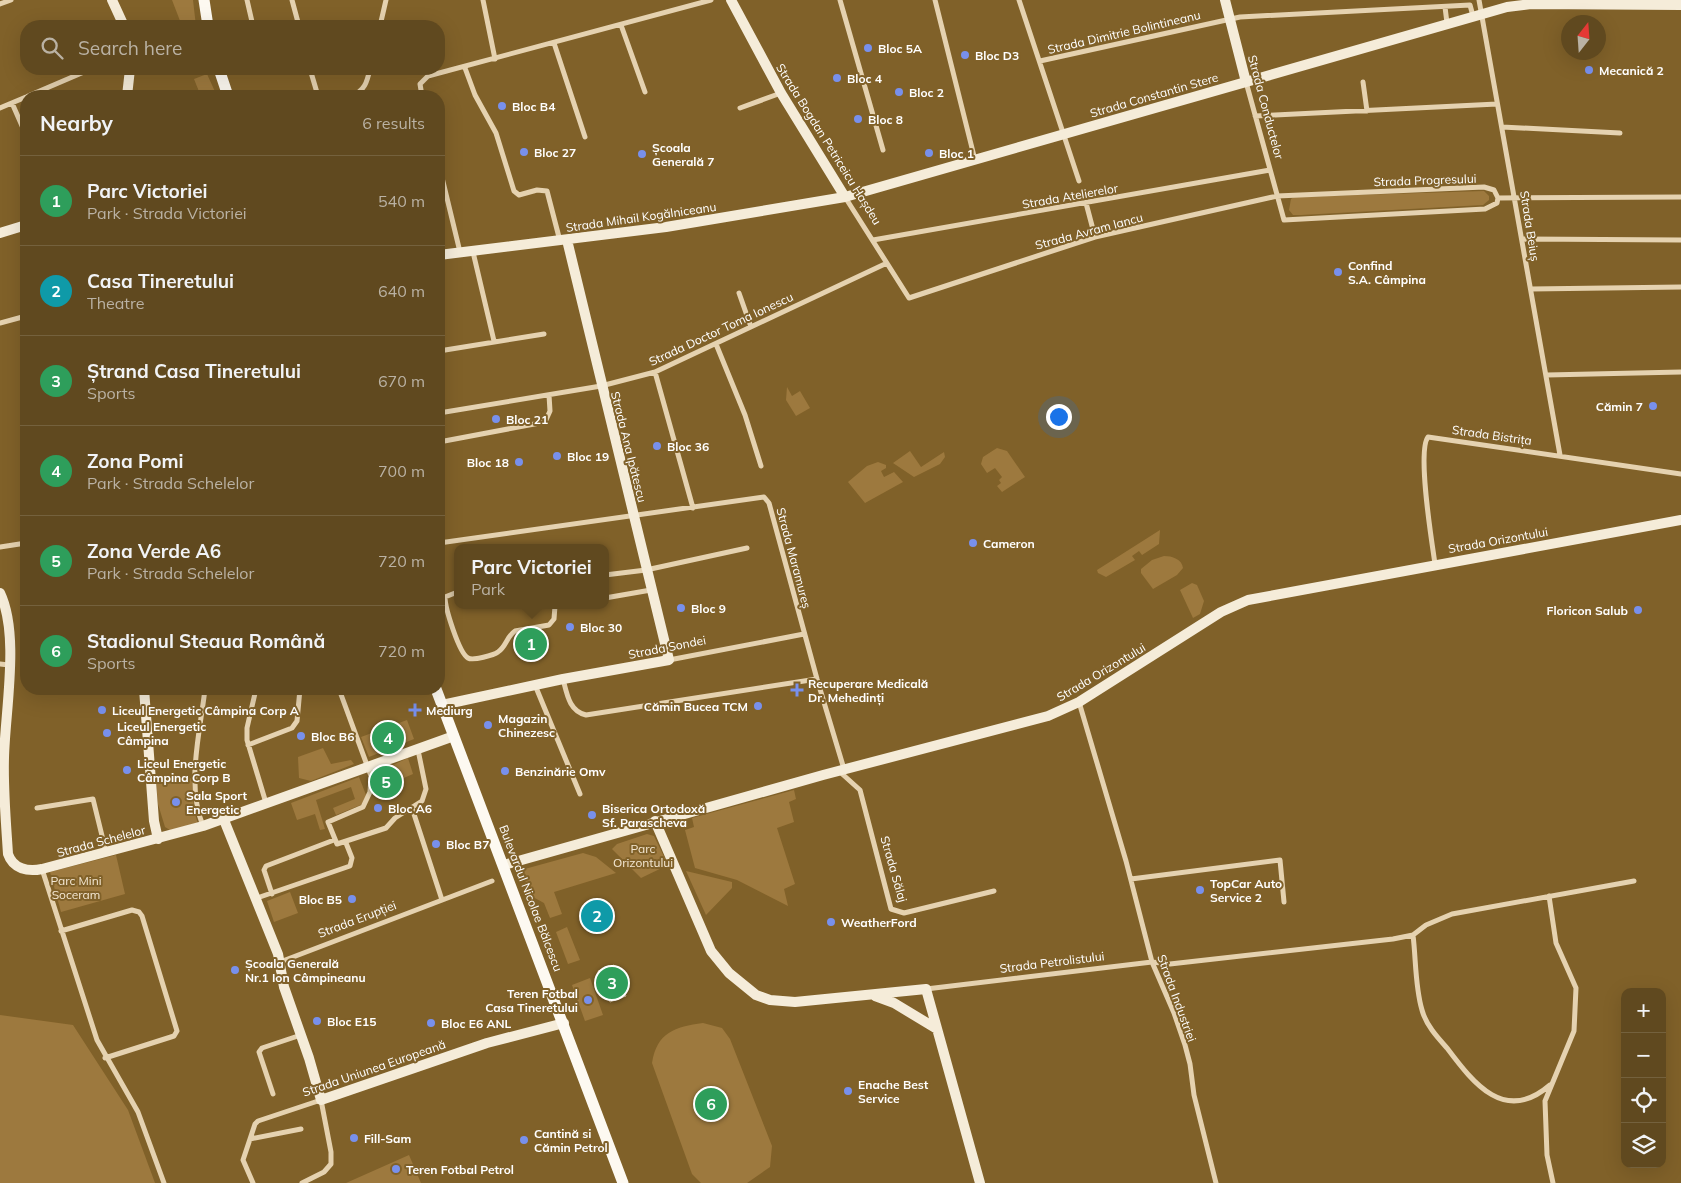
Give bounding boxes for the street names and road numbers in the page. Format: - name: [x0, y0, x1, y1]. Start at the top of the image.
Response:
- street label: Strada Dimitrie Bolintineanu: [1046, 7, 1202, 57]
- street label: Strada Conductelor: [1245, 53, 1287, 161]
- street label: Strada Bogdan Petriceicu Hașdeu: [772, 61, 885, 228]
- street label: Strada Constantin Stere: [1088, 69, 1220, 121]
- street label: Strada Progresului: [1373, 171, 1477, 189]
- street label: Strada Atelierelor: [1021, 180, 1120, 212]
- street label: Strada Beiuș: [1516, 190, 1543, 262]
- street label: Strada Mihail Kogălniceanu: [565, 199, 717, 235]
- street label: Strada Avram Iancu: [1033, 209, 1145, 253]
- street label: Strada Doctor Toma Ionescu: [647, 289, 795, 369]
- street label: Strada Ana Ipătescu: [608, 390, 650, 504]
- street label: Strada Bistrița: [1451, 422, 1533, 449]
- street label: Strada Maramureș: [772, 506, 815, 610]
- street label: Strada Orizontului: [1447, 524, 1549, 556]
- street label: Strada Sondei: [627, 632, 707, 662]
- street label: Strada Orizontului: [1054, 640, 1148, 704]
- street label: Strada Schelelor: [55, 822, 148, 860]
- street label: Bulevardul Nicolae Bălcescu: [496, 823, 566, 973]
- street label: Strada Sălaj: [877, 834, 911, 904]
- street label: Strada Erupției: [316, 897, 399, 942]
- street label: Strada Petrolistului: [999, 948, 1105, 976]
- street label: Strada Industriei: [1154, 952, 1200, 1044]
- street label: Strada Uniunea Europeană: [300, 1036, 448, 1100]

